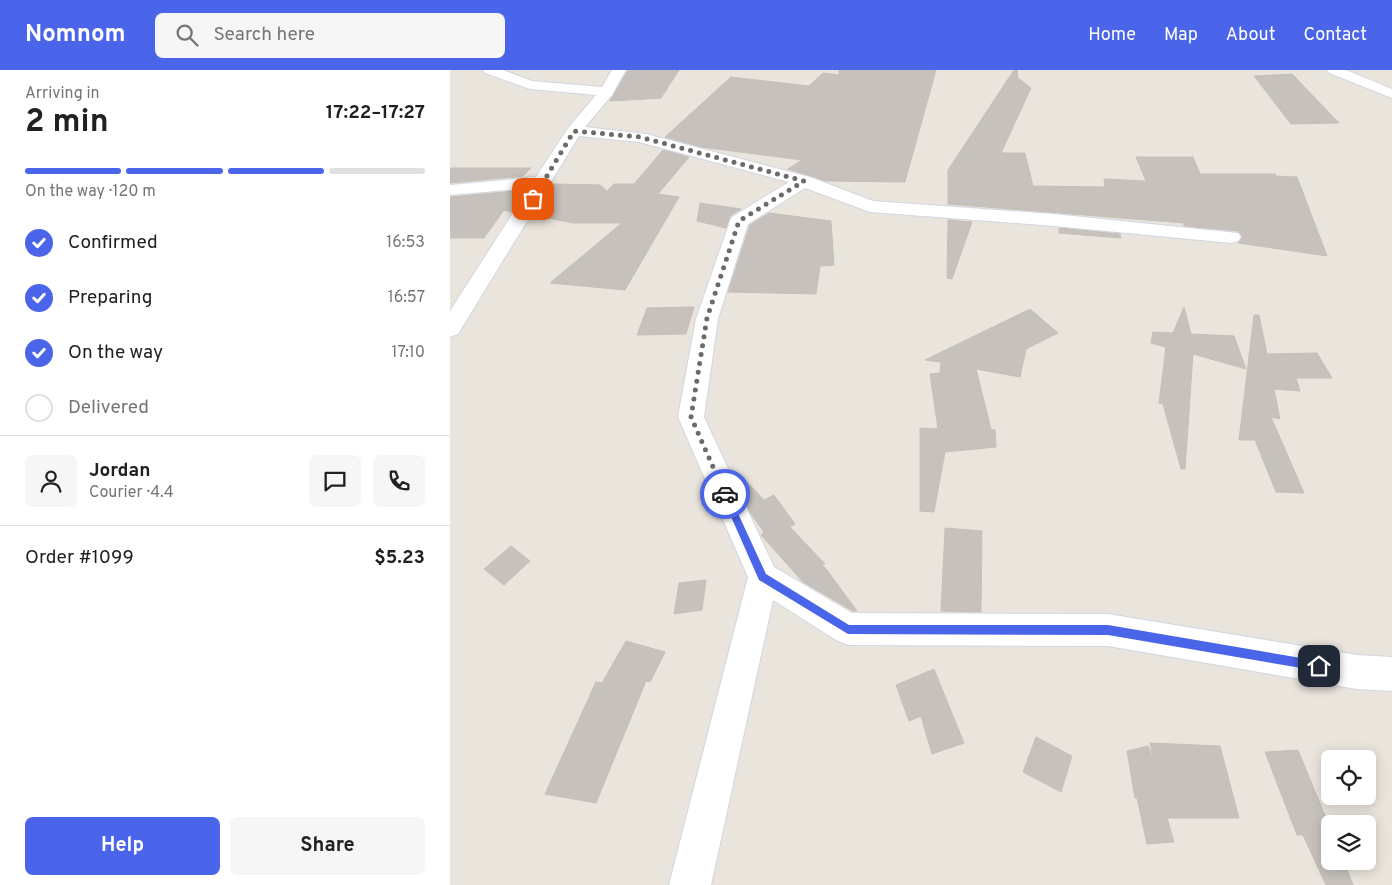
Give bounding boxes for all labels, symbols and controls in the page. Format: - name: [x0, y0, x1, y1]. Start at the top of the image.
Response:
- search box: [155, 13, 505, 58]
- text: Nomnom: [25, 20, 125, 50]
- icon: search: [173, 21, 201, 49]
- text: Search here: [213, 23, 315, 47]
- text: Home: [1088, 24, 1136, 47]
- text: Map: [1164, 24, 1198, 47]
- text: About: [1226, 24, 1275, 47]
- text: Contact: [1303, 24, 1367, 47]
- text: Arriving in: [25, 84, 100, 104]
- text: 17:22–17:27: [326, 101, 425, 125]
- text: 2 min: [25, 103, 109, 143]
- pin: [512, 178, 554, 220]
- text: On the way · 120 m: [25, 182, 156, 202]
- icon: bag: [519, 185, 547, 213]
- icon: check: [25, 229, 53, 257]
- text: Confirmed: [68, 231, 158, 255]
- text: 16:53: [386, 233, 425, 253]
- icon: check: [25, 284, 53, 312]
- text: Preparing: [68, 286, 152, 310]
- text: 16:57: [388, 288, 425, 308]
- icon: check: [25, 339, 53, 367]
- text: On the way: [68, 341, 163, 365]
- text: 17:10: [392, 343, 425, 363]
- text: Delivered: [68, 396, 149, 420]
- button: person: [25, 455, 77, 507]
- button: chat: [309, 455, 361, 507]
- button: phone: [373, 455, 425, 507]
- text: Jordan: [89, 459, 151, 483]
- courier: [700, 469, 750, 519]
- icon: car: [711, 480, 739, 508]
- text: Courier · 4.4: [89, 483, 174, 503]
- text: Order #1099: [25, 546, 134, 570]
- text: $5.23: [374, 546, 425, 570]
- pin: [1298, 645, 1340, 687]
- icon: home: [1305, 652, 1333, 680]
- map controls: [1321, 750, 1376, 870]
- button: locate: [1321, 750, 1376, 805]
- button: layers: [1321, 815, 1376, 870]
- button: Help: [25, 817, 220, 875]
- button: Share: [230, 817, 425, 875]

